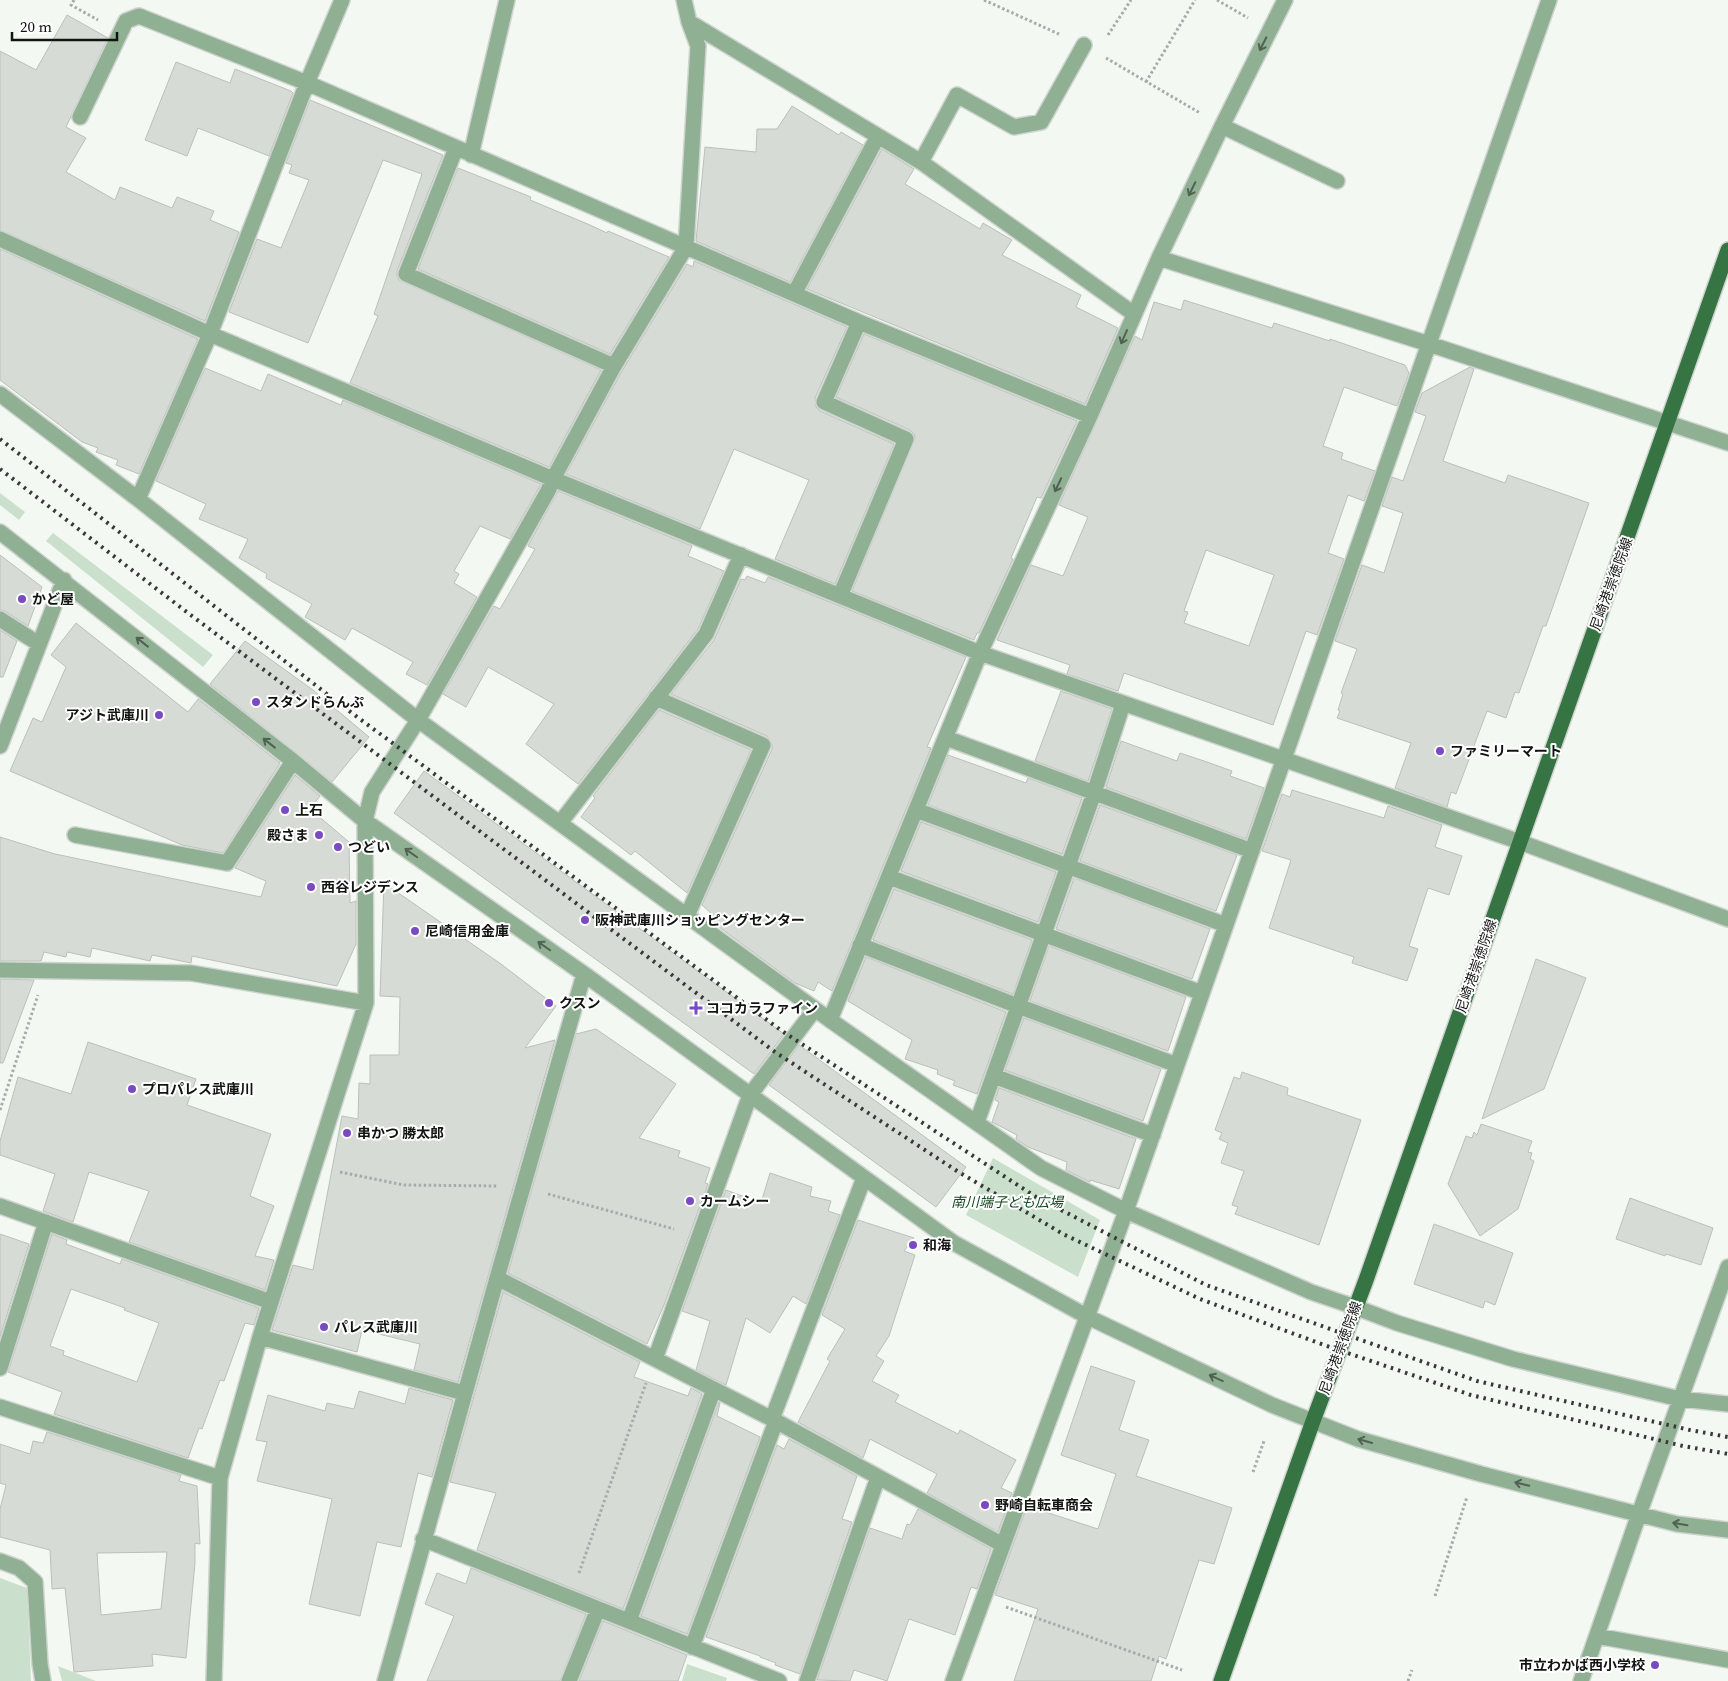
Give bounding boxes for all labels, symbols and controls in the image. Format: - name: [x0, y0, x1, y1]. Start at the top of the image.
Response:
- scale bar: [12, 10, 118, 42]
- text: 20 m: [20, 16, 52, 37]
- one-way arrow: [1258, 36, 1268, 51]
- one-way arrow: [1187, 182, 1197, 197]
- one-way arrow: [1119, 329, 1129, 344]
- one-way arrow: [1052, 478, 1062, 493]
- street label: 尼崎港崇徳院線: [1585, 535, 1637, 633]
- place label: かど屋: [32, 589, 74, 609]
- marker: かど屋: [16, 593, 28, 605]
- one-way arrow: [135, 637, 149, 647]
- place label: スタンドらんぷ: [266, 692, 364, 712]
- marker: スタンドらんぷ: [250, 696, 262, 708]
- place label: アジト武庫川: [66, 705, 149, 725]
- marker: アジト武庫川: [153, 709, 165, 721]
- one-way arrow: [263, 737, 276, 748]
- place label: ファミリーマート: [1450, 741, 1562, 761]
- marker: ファミリーマート: [1434, 745, 1446, 757]
- place label: 上石: [295, 800, 323, 820]
- marker: 上石: [279, 804, 291, 816]
- place label: 殿さま: [267, 825, 309, 845]
- marker: 殿さま: [313, 829, 325, 841]
- place label: つどい: [348, 837, 390, 857]
- marker: つどい: [332, 841, 344, 853]
- one-way arrow: [404, 848, 418, 858]
- place label: 西谷レジデンス: [321, 877, 419, 897]
- marker: 西谷レジデンス: [305, 881, 317, 893]
- place label: 阪神武庫川ショッピングセンター: [595, 910, 805, 930]
- marker: 阪神武庫川ショッピングセンター: [579, 914, 591, 926]
- street label: 尼崎港崇徳院線: [1451, 916, 1501, 1016]
- place label: 尼崎信用金庫: [425, 921, 509, 941]
- marker: 尼崎信用金庫: [409, 925, 421, 937]
- one-way arrow: [537, 941, 551, 951]
- place label: クスン: [559, 993, 601, 1013]
- marker: クスン: [543, 997, 555, 1009]
- place label: ココカラファイン: [706, 998, 818, 1018]
- marker: ココカラファイン: [690, 1002, 702, 1014]
- place label: プロパレス武庫川: [142, 1079, 254, 1099]
- marker: プロパレス武庫川: [126, 1083, 138, 1095]
- place label: 串かつ 勝太郎: [357, 1123, 444, 1143]
- marker: 串かつ 勝太郎: [341, 1127, 353, 1139]
- place label: カームシー: [700, 1191, 770, 1211]
- park label: 南川端子ども広場: [951, 1192, 1065, 1212]
- marker: カームシー: [684, 1195, 696, 1207]
- place label: 和海: [923, 1235, 951, 1255]
- marker: 和海: [907, 1239, 919, 1251]
- street label: 尼崎港崇徳院線: [1314, 1299, 1366, 1397]
- place label: パレス武庫川: [334, 1317, 418, 1337]
- marker: パレス武庫川: [318, 1321, 330, 1333]
- one-way arrow: [1209, 1373, 1224, 1382]
- one-way arrow: [1358, 1436, 1374, 1446]
- one-way arrow: [1515, 1479, 1531, 1488]
- place label: 野崎自転車商会: [995, 1495, 1093, 1515]
- marker: 野崎自転車商会: [979, 1499, 991, 1511]
- one-way arrow: [1672, 1519, 1688, 1529]
- place label: 市立わかば西小学校: [1519, 1655, 1645, 1675]
- marker: 市立わかば西小学校: [1649, 1659, 1661, 1671]

